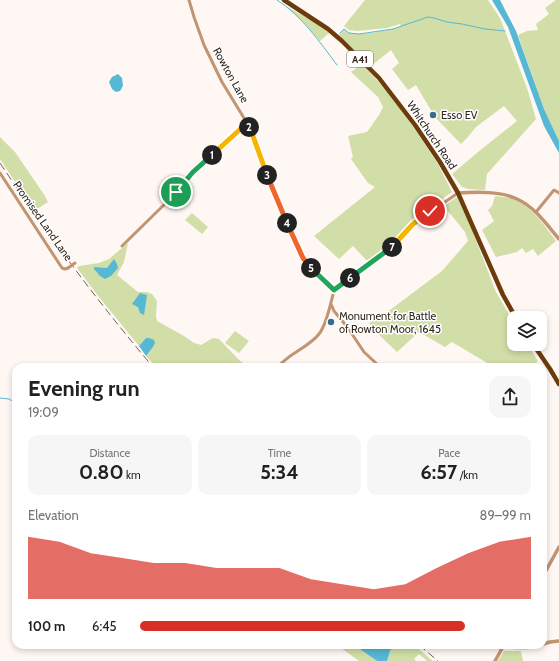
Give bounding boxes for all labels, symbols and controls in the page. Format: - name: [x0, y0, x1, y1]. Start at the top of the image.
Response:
- street label: Rowton Lane: [210, 45, 252, 106]
- road number: A41: [347, 51, 373, 67]
- street label: Whitchurch Road: [404, 98, 460, 172]
- place label: Esso EV: [441, 108, 478, 122]
- marker: Esso EV: [428, 110, 438, 120]
- pin: 2: [239, 117, 259, 137]
- text: 2: [246, 120, 252, 134]
- pin: 1: [202, 145, 222, 165]
- text: 1: [210, 148, 214, 162]
- pin: 3: [257, 165, 277, 185]
- text: 3: [264, 168, 270, 182]
- pin: [159, 175, 193, 209]
- street label: Promised Land Lane: [10, 178, 76, 264]
- icon: arrive: [165, 181, 187, 203]
- pin: [413, 194, 447, 228]
- icon: check: [419, 200, 441, 222]
- pin: 4: [277, 213, 297, 233]
- text: 4: [284, 216, 290, 230]
- pin: 7: [382, 237, 402, 257]
- text: 7: [389, 240, 395, 254]
- pin: 5: [301, 258, 321, 278]
- text: 5: [308, 261, 314, 275]
- pin: 6: [340, 268, 360, 288]
- text: 6: [347, 271, 353, 285]
- place label: Monument for Battle of Rowton Moor, 1645: [339, 309, 441, 336]
- map controls: [507, 311, 547, 351]
- button: layers: [507, 311, 547, 351]
- marker: Monument for Battle of Rowton Moor, 1645: [326, 317, 336, 327]
- text: Evening run: [28, 375, 140, 402]
- button: share: [489, 376, 531, 418]
- text: 19:09: [28, 404, 59, 420]
- text: Distance: [90, 446, 130, 460]
- text: Time: [268, 446, 291, 460]
- text: Pace: [438, 446, 460, 460]
- text: 0.80: [79, 460, 124, 484]
- text: 5:34: [260, 460, 299, 484]
- text: 6:57: [421, 460, 457, 484]
- text: km: [124, 468, 141, 482]
- text: /km: [457, 468, 478, 482]
- text: Elevation: [28, 507, 79, 523]
- text: 89–99 m: [480, 507, 531, 523]
- text: 100 m: [28, 618, 65, 634]
- text: 6:45: [92, 618, 117, 634]

